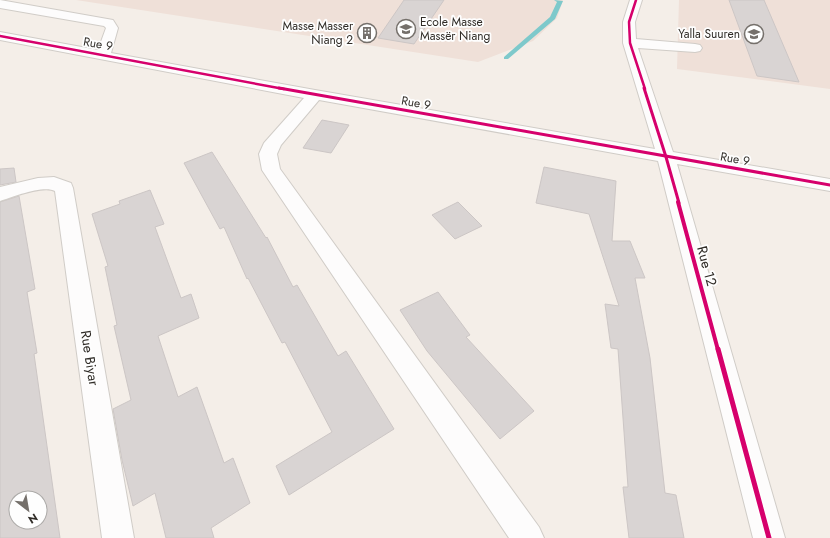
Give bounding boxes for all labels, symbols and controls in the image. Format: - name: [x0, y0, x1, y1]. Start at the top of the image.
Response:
- place label: Ecole Masse Massër Niang: [420, 13, 490, 45]
- place label: Masse Masser Niang 2: [283, 17, 354, 49]
- school or university icon: Ecole Masse Massër Niang: [395, 18, 417, 40]
- building icon: Masse Masser Niang 2: [356, 22, 378, 44]
- school or university icon: Yalla Suuren: [743, 23, 765, 45]
- place label: Yalla Suuren: [678, 25, 740, 43]
- street label: Rue 9: [82, 33, 114, 55]
- street label: Rue 9: [400, 92, 432, 114]
- street label: Rue 9: [719, 148, 751, 170]
- street label: Rue 12: [692, 244, 722, 288]
- street label: Rue Biyar: [76, 329, 104, 387]
- north arrow: [8, 490, 48, 530]
- text: N: [25, 509, 41, 528]

